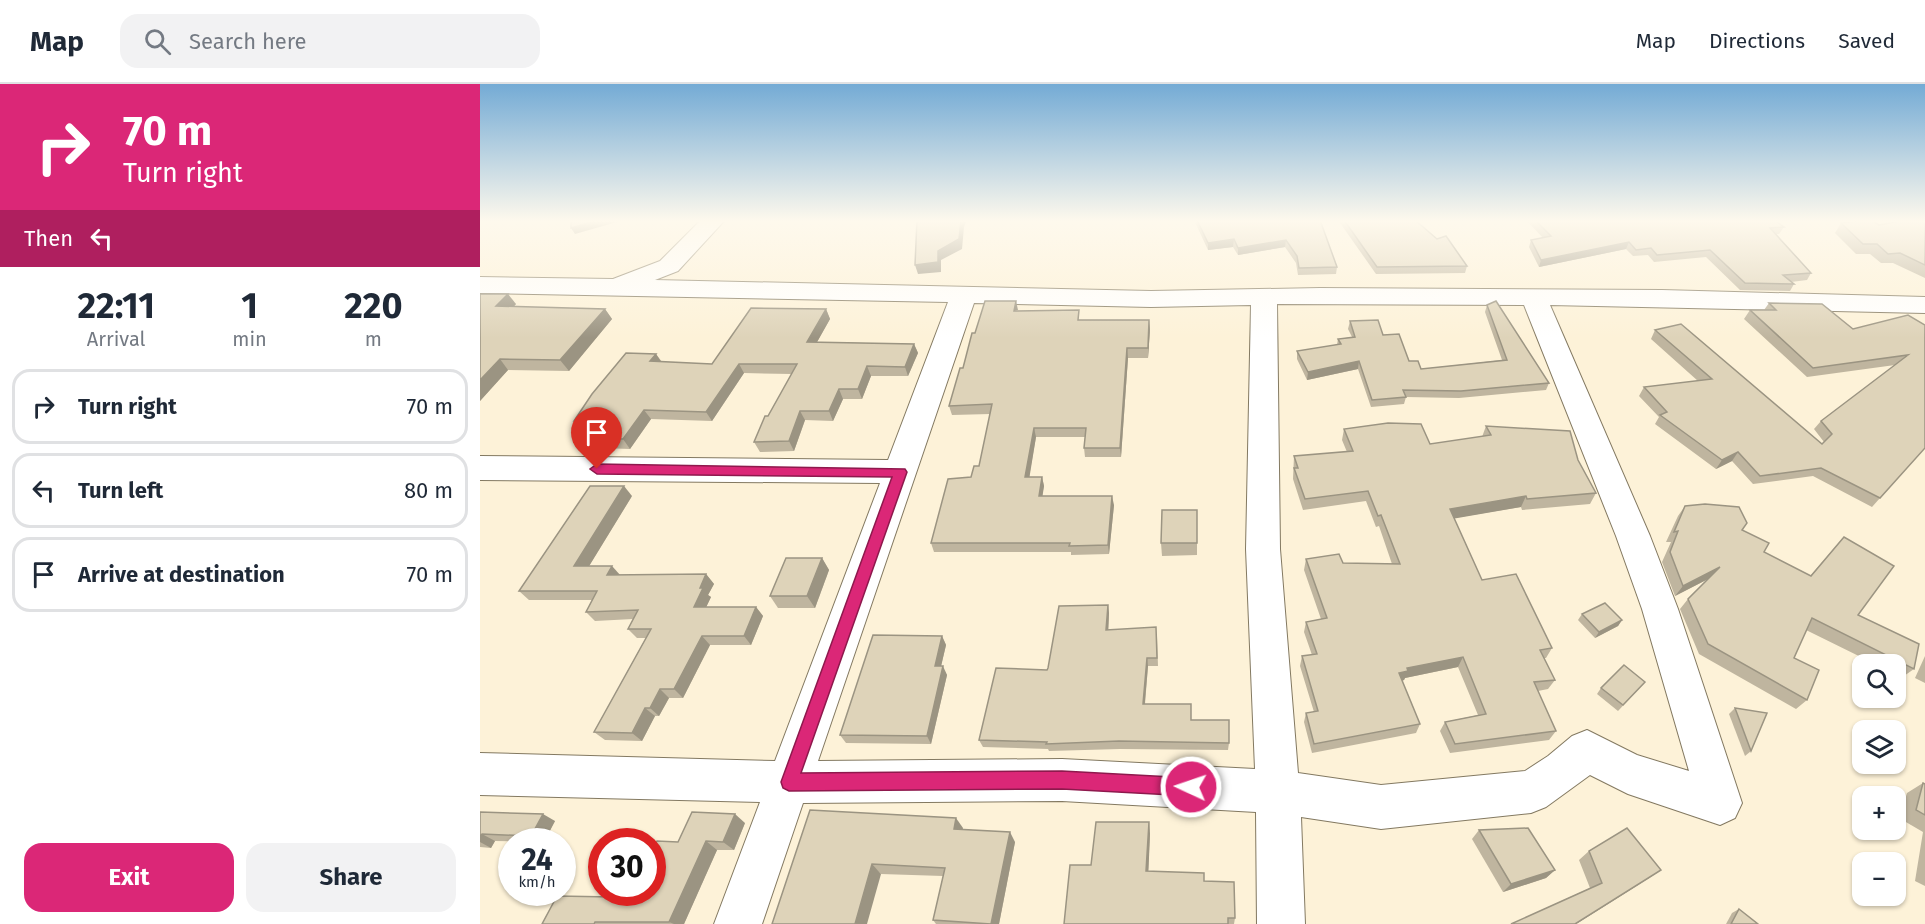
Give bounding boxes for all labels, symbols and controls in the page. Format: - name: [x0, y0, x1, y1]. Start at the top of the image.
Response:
- search box: [120, 14, 540, 68]
- text: Map: [30, 25, 84, 58]
- icon: search: [141, 25, 174, 58]
- text: Search here: [189, 28, 307, 55]
- text: Map: [1636, 28, 1676, 54]
- text: Directions: [1709, 28, 1805, 54]
- text: Saved: [1838, 28, 1895, 54]
- text: 70 m: [123, 106, 212, 156]
- icon: right: [24, 108, 102, 186]
- text: Turn right: [123, 157, 243, 189]
- icon: left: [85, 222, 118, 255]
- text: Then: [24, 225, 73, 252]
- text: 22:11: [77, 284, 155, 328]
- text: 1: [241, 284, 258, 328]
- text: 220: [344, 284, 403, 328]
- text: Arrival: [87, 327, 145, 351]
- text: min: [232, 327, 267, 351]
- text: m: [365, 327, 382, 351]
- icon: right: [27, 390, 60, 423]
- text: Turn right: [78, 393, 177, 420]
- text: 70 m: [407, 393, 453, 420]
- pin: [571, 407, 622, 469]
- icon: arrive: [580, 416, 613, 449]
- icon: left: [27, 474, 60, 507]
- text: Turn left: [78, 477, 163, 504]
- text: 80 m: [404, 477, 453, 504]
- icon: arrive: [27, 558, 60, 591]
- text: Arrive at destination: [78, 561, 285, 588]
- text: 70 m: [407, 561, 453, 588]
- map controls: [1852, 654, 1906, 906]
- button: search: [1852, 654, 1906, 708]
- button: layers: [1852, 720, 1906, 774]
- position arrow: [1159, 755, 1223, 819]
- button: +: [1852, 786, 1906, 840]
- speed limit sign: 30: [588, 828, 666, 906]
- text: 24: [521, 842, 553, 878]
- button: Exit: [24, 843, 234, 912]
- button: Share: [246, 843, 456, 912]
- button: −: [1852, 852, 1906, 906]
- text: km/h: [518, 873, 556, 891]

